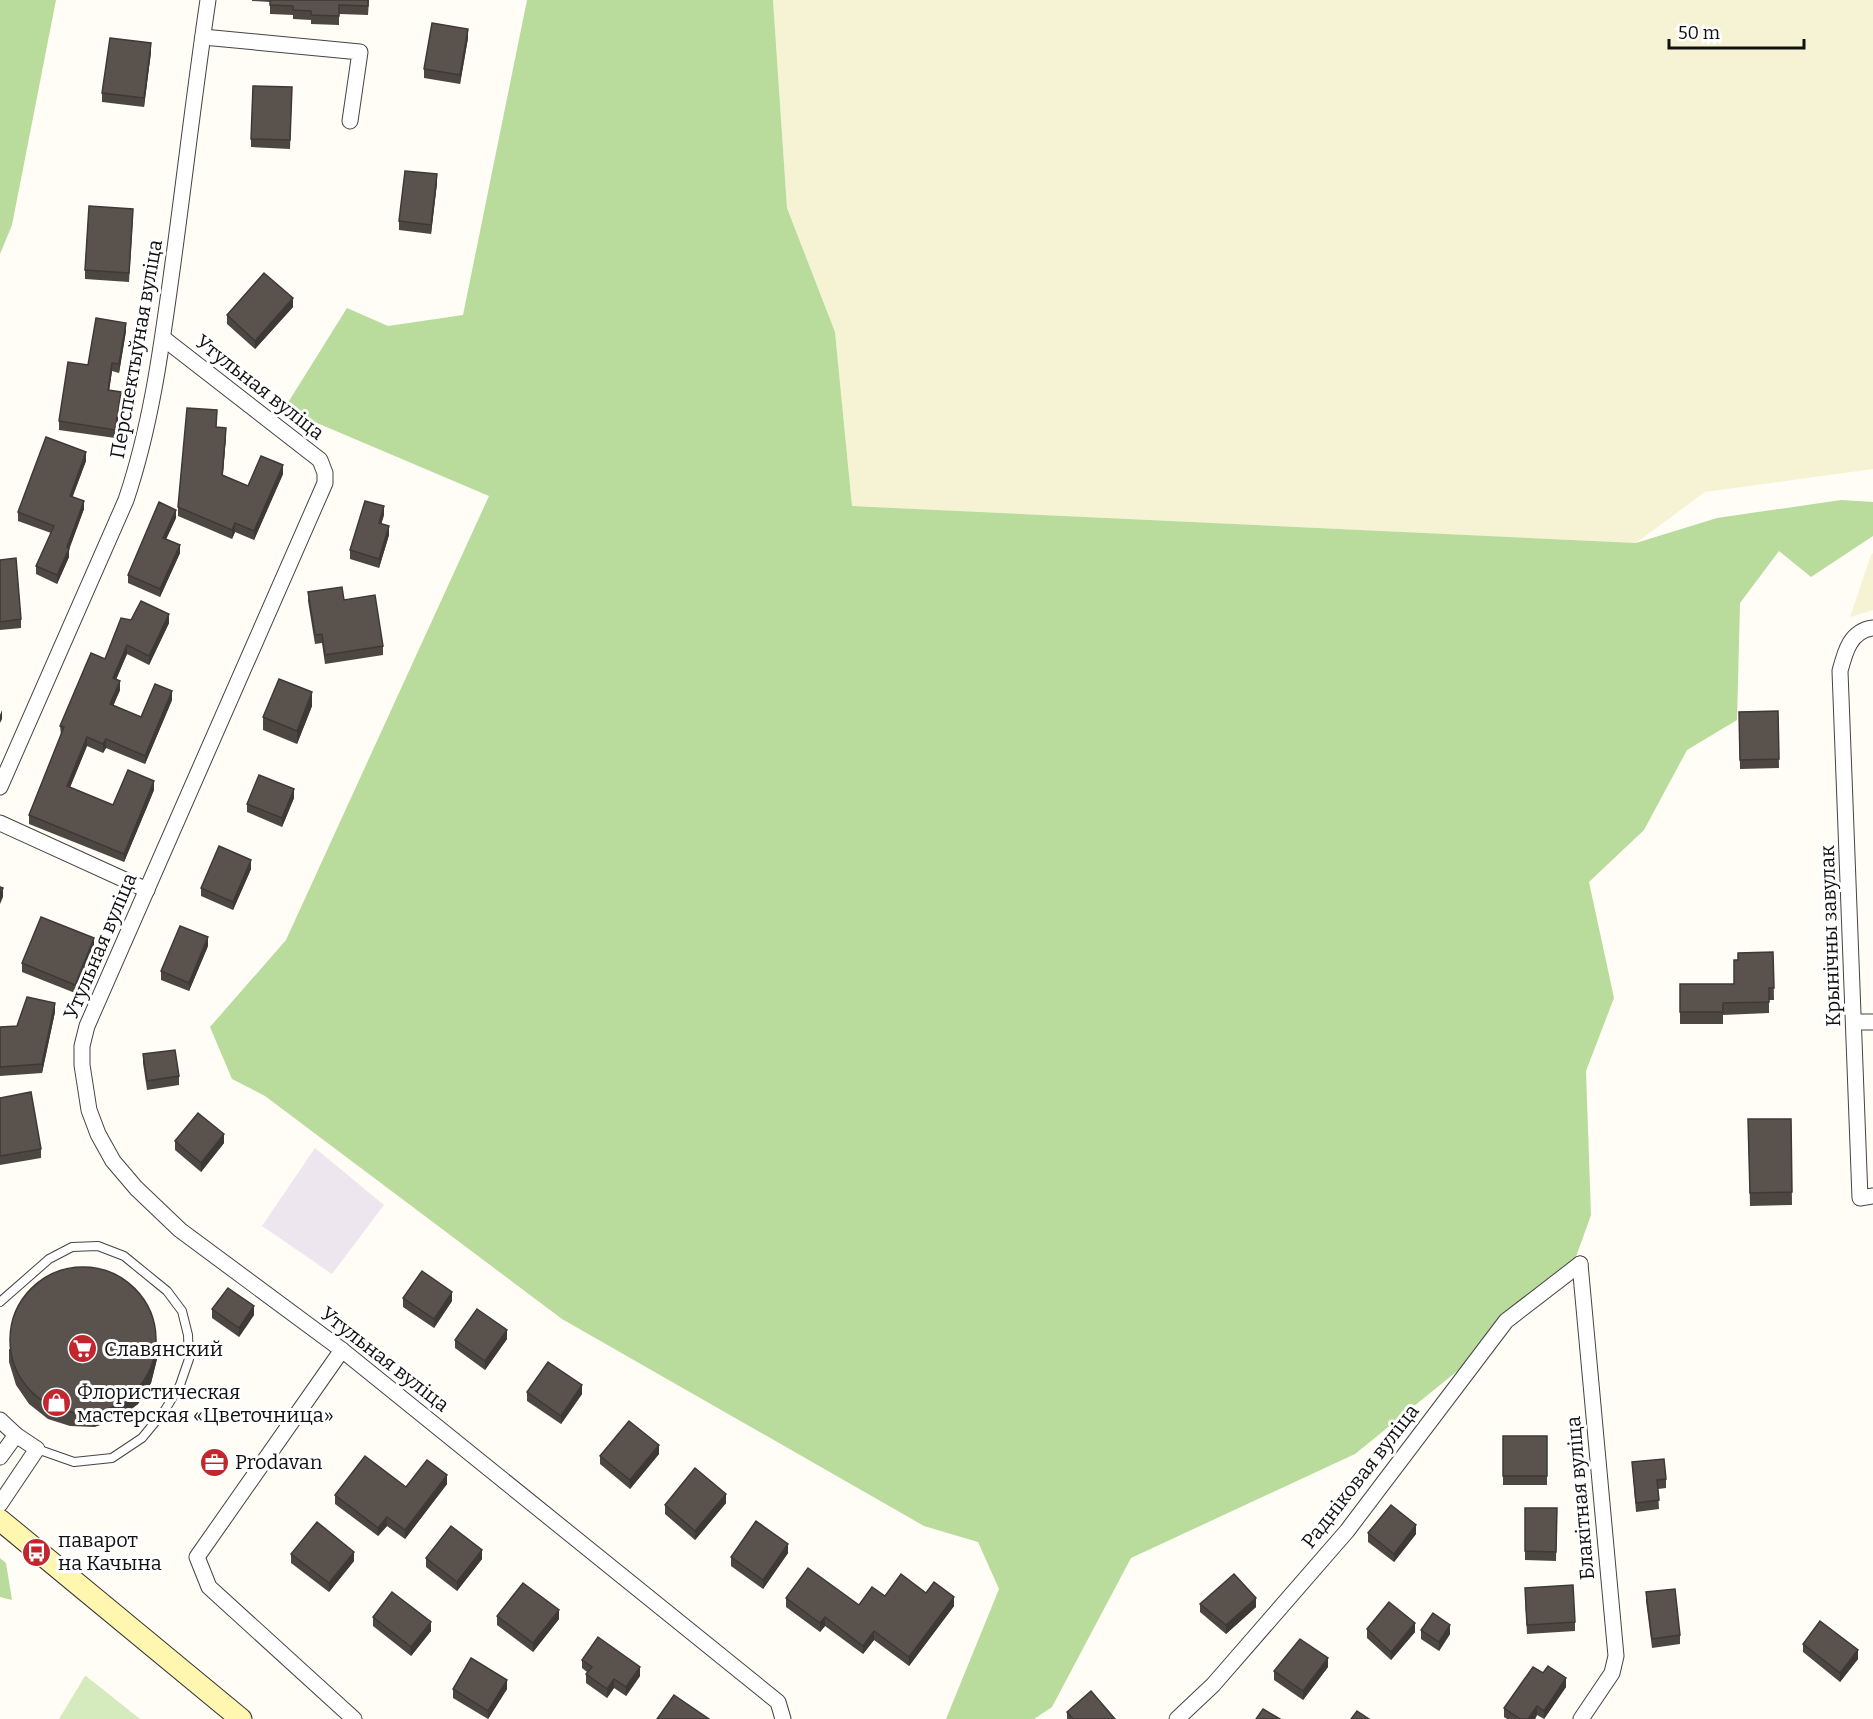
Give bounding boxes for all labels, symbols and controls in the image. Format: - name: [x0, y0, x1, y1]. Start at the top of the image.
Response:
- scale bar: [1669, 12, 1804, 50]
- text: 50 m: [1678, 22, 1720, 44]
- street label: Перспектыўная вуліца: [105, 238, 167, 460]
- street label: Утульная вуліца: [191, 329, 329, 445]
- street label: Крынічны завулак: [1815, 845, 1845, 1027]
- street label: Утульная вуліца: [58, 869, 142, 1023]
- street label: Утульная вуліца: [316, 1301, 454, 1417]
- supermarket icon: Славянский: [67, 1333, 99, 1365]
- place label: Славянский: [104, 1337, 223, 1361]
- place label: Флористическая мастерская «Цветочница»: [77, 1380, 334, 1427]
- shop icon: Флористическая мастерская «Цветочница»: [40, 1387, 72, 1419]
- street label: Радніковая вуліца: [1296, 1399, 1424, 1553]
- street label: Блакітная вуліца: [1561, 1415, 1599, 1581]
- office icon: Prodavan: [198, 1446, 230, 1478]
- place label: Prodavan: [235, 1450, 323, 1474]
- place label: паварот на Качына: [58, 1528, 162, 1575]
- bus stop icon: паварот на Качына: [21, 1536, 53, 1568]

